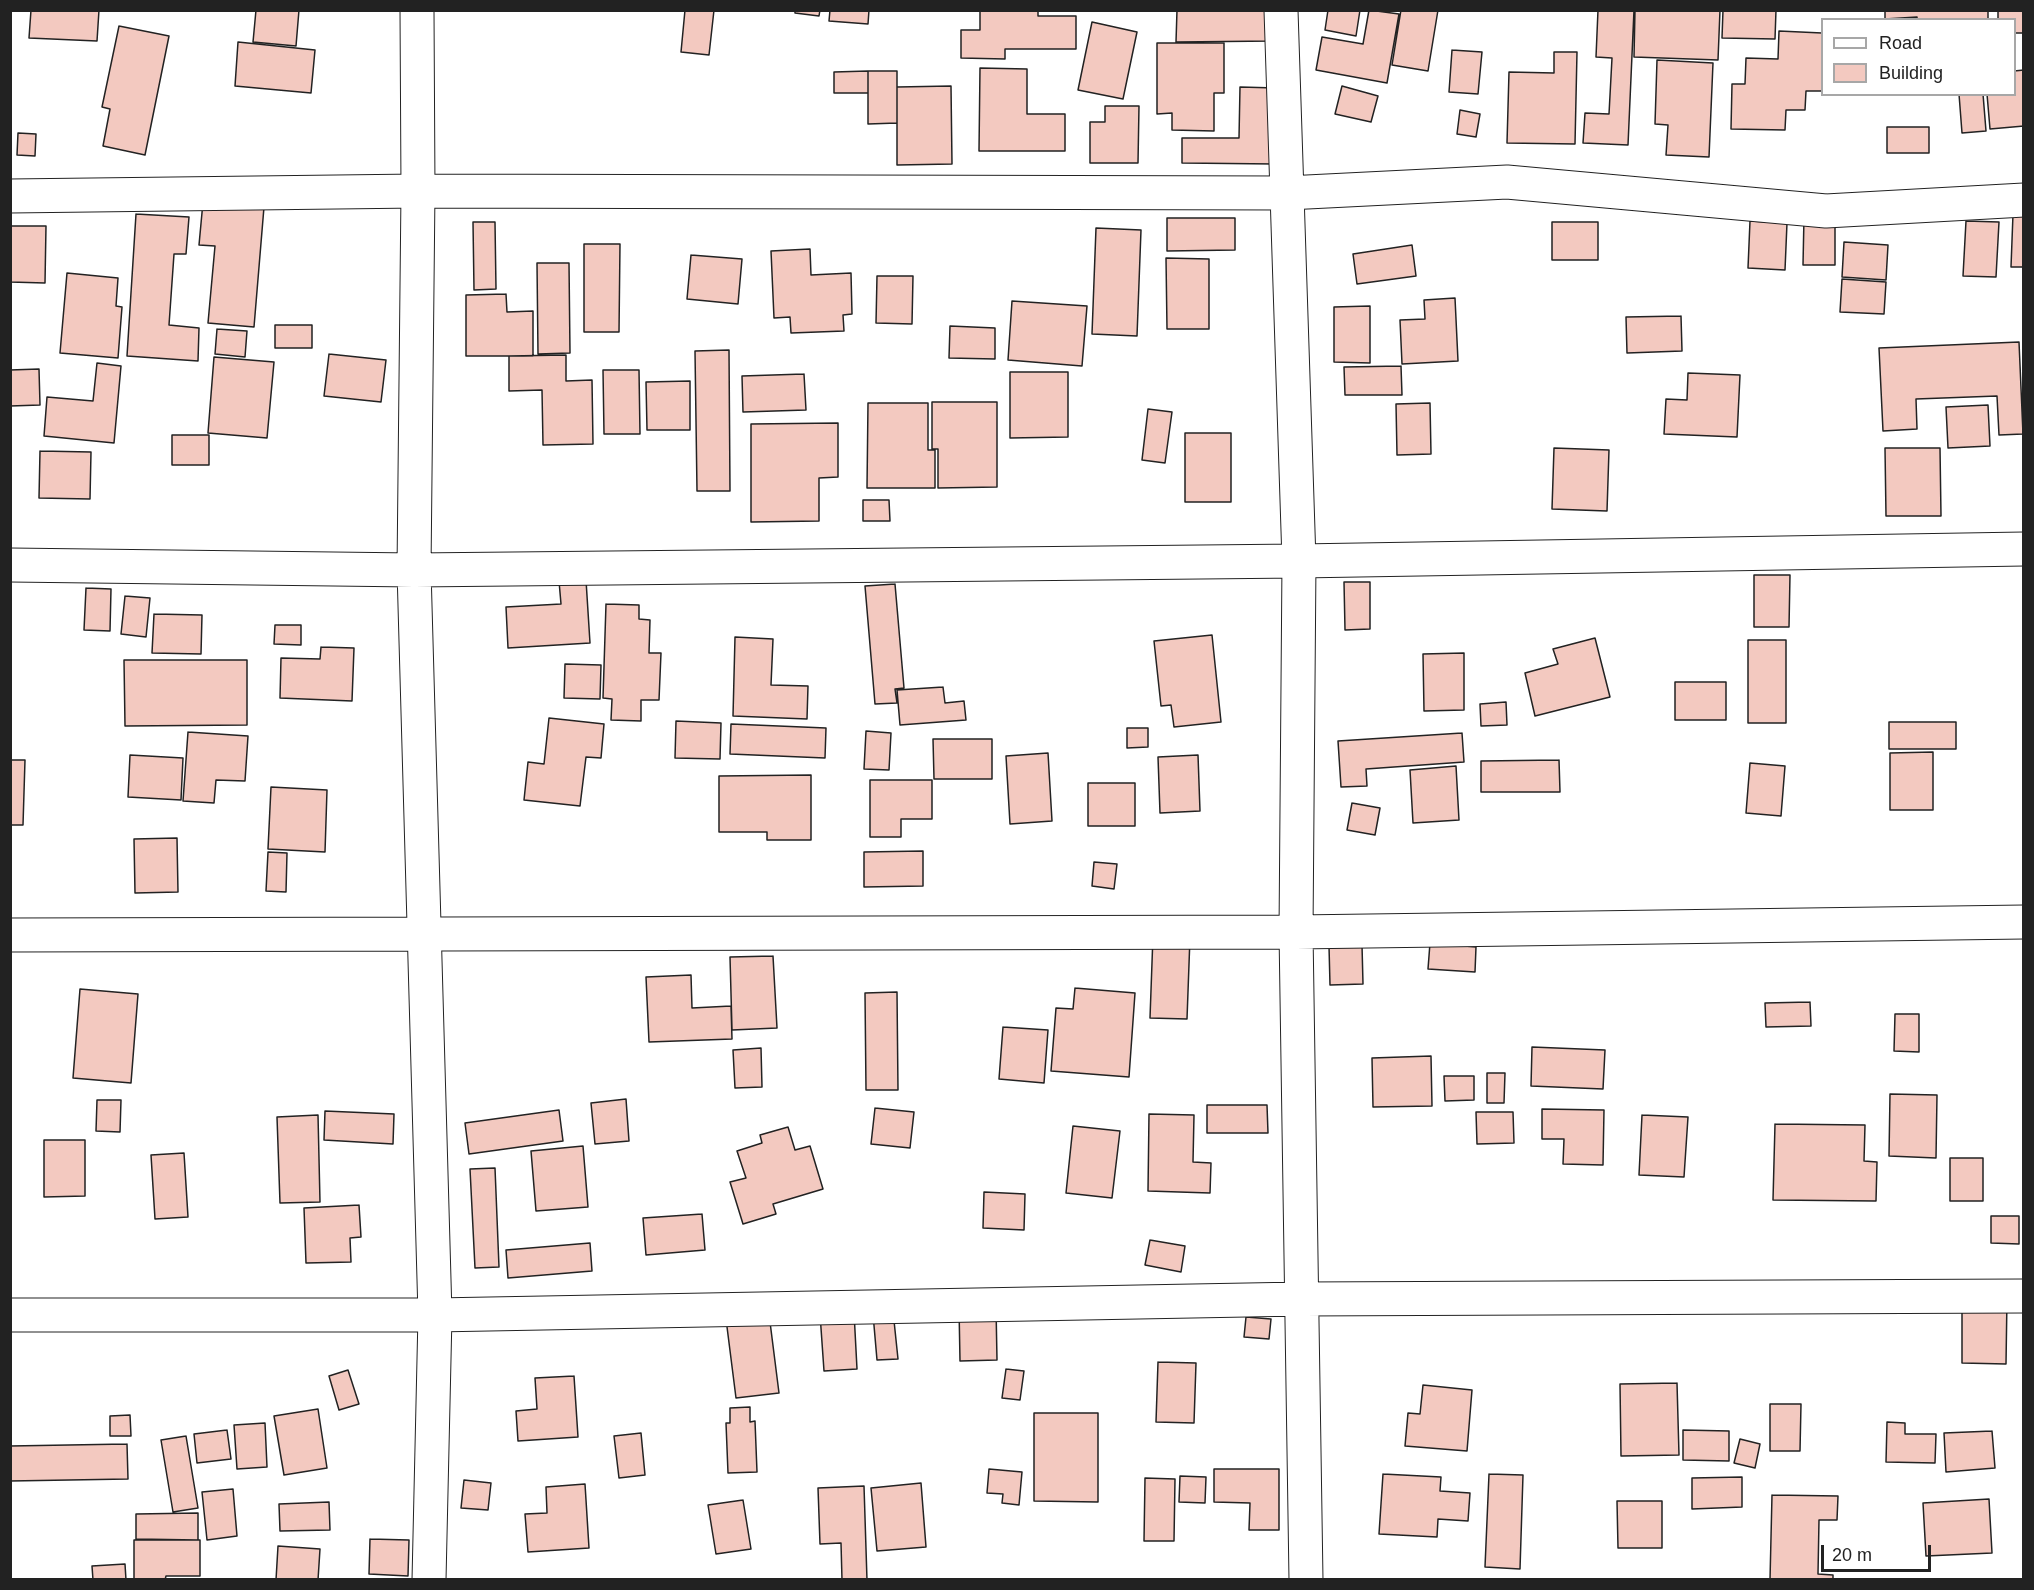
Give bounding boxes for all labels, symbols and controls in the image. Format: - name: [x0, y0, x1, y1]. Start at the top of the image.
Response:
- legend: [1821, 18, 2016, 96]
- text: Road: [1879, 33, 1922, 53]
- text: Building: [1879, 63, 1943, 83]
- scale bar: [1824, 1533, 1934, 1571]
- text: 20 m: [1832, 1545, 1872, 1565]

